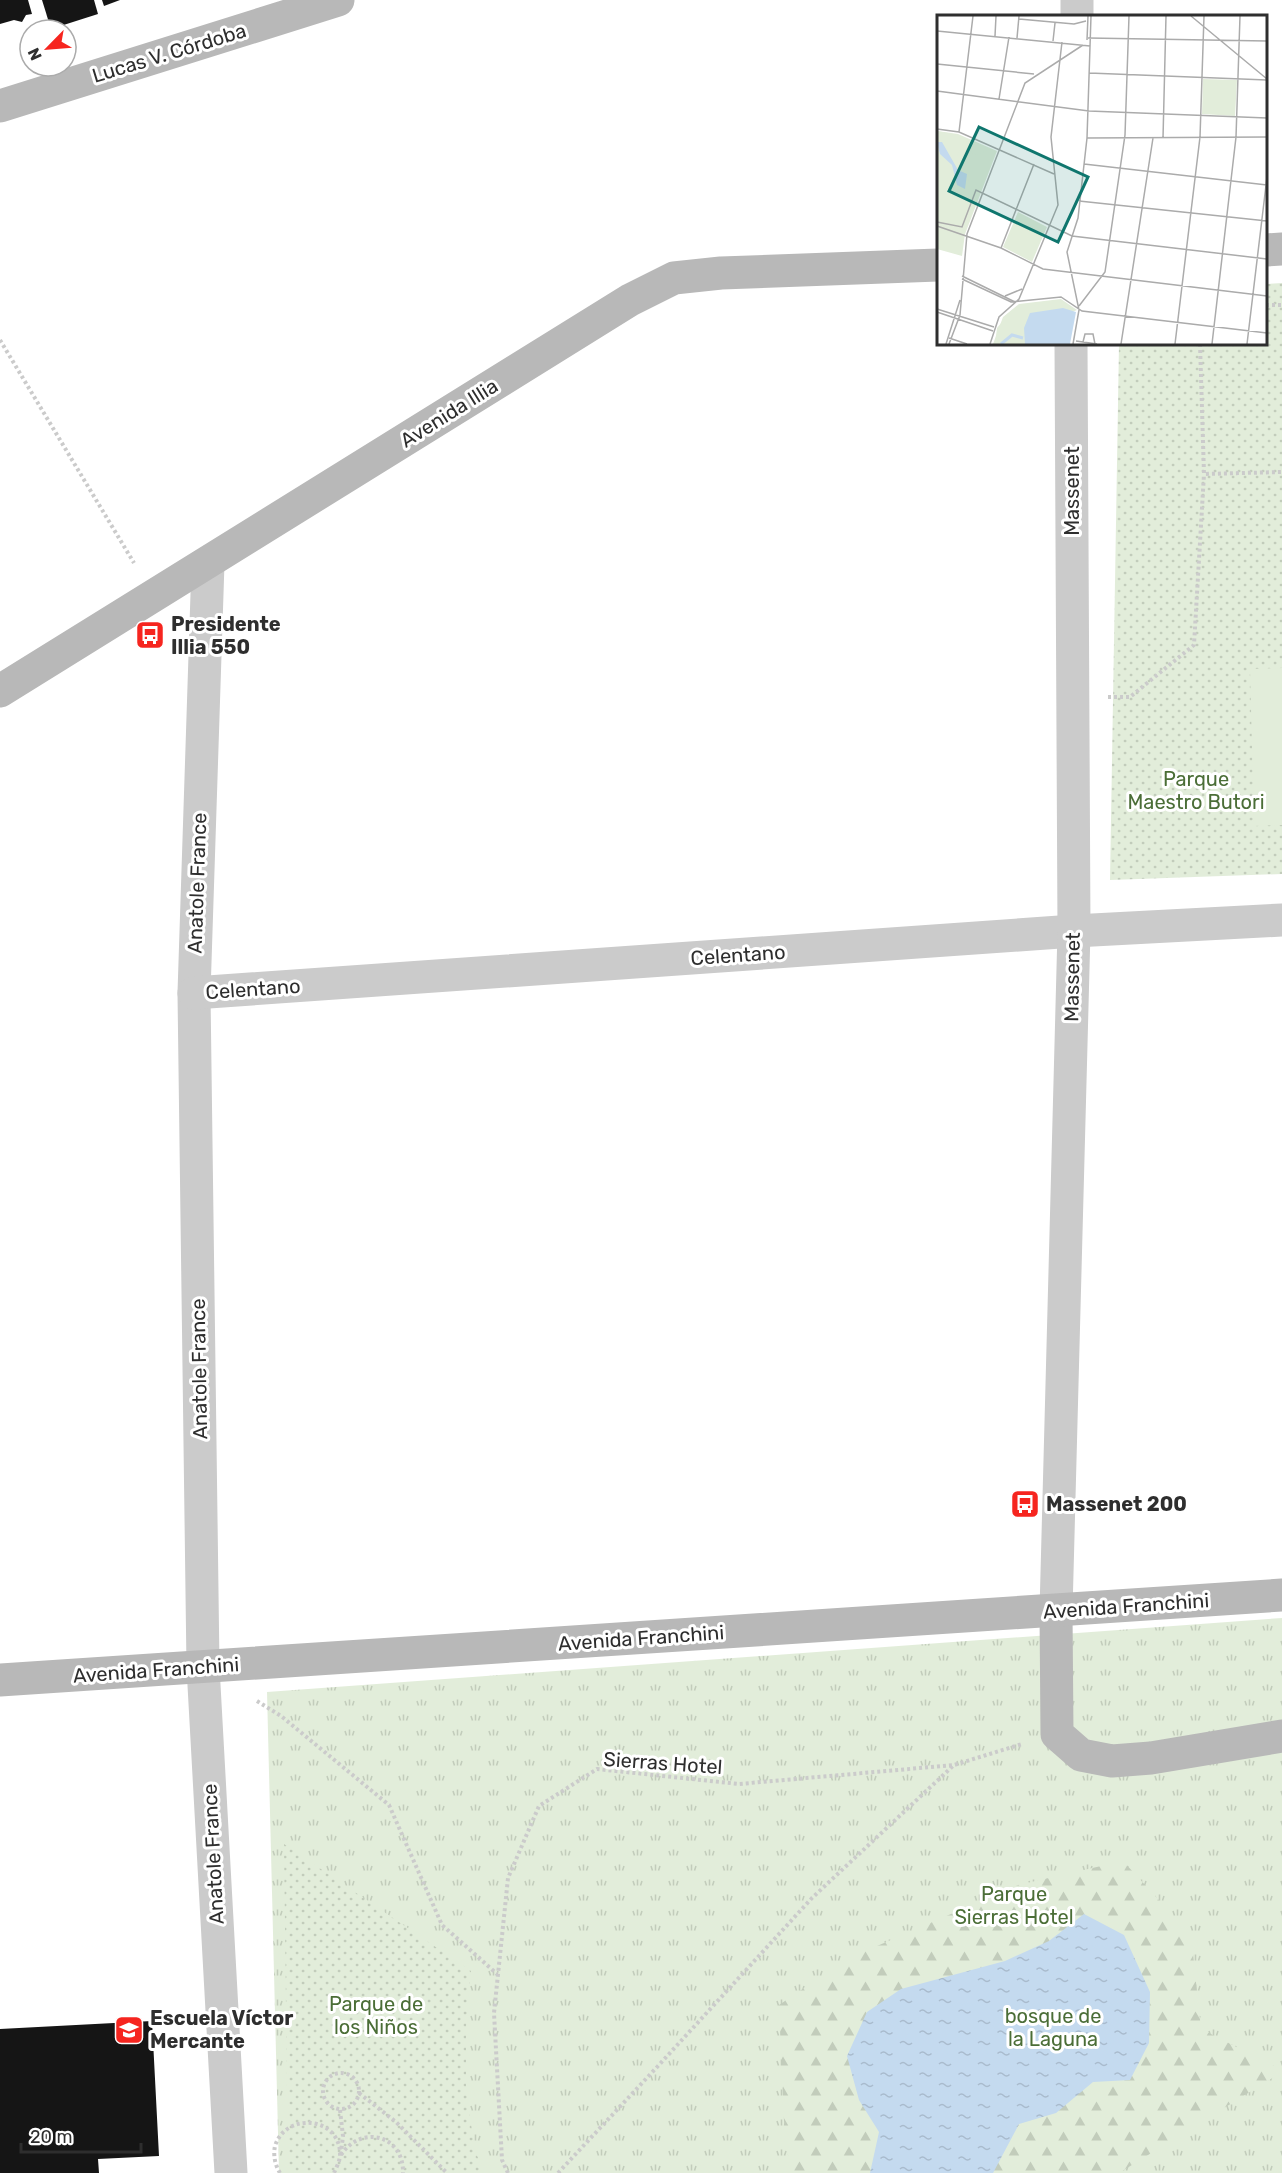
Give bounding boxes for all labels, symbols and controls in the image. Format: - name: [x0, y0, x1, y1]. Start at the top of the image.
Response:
- inset map: [937, 15, 1267, 345]
- north arrow: [18, 18, 78, 78]
- street label: Lucas V. Córdoba: [89, 18, 249, 88]
- text: N: [24, 45, 46, 63]
- street label: Avenida Illia: [396, 374, 502, 452]
- street label: Massenet: [1060, 446, 1084, 536]
- place label: Presidente Illia 550: [171, 612, 281, 659]
- bus stop icon: Presidente Illia 550: [134, 619, 166, 651]
- park label: Parque Maestro Butori: [1127, 767, 1265, 814]
- street label: Anatole France: [183, 812, 211, 954]
- street label: Massenet: [1059, 932, 1085, 1022]
- street label: Celentano: [690, 940, 786, 970]
- street label: Celentano: [205, 974, 301, 1004]
- street label: Anatole France: [186, 1298, 212, 1440]
- bus stop icon: Massenet 200: [1009, 1488, 1041, 1520]
- place label: Massenet 200: [1046, 1492, 1187, 1516]
- street label: Avenida Franchini: [1042, 1588, 1210, 1624]
- street label: Avenida Franchini: [557, 1620, 725, 1656]
- street label: Avenida Franchini: [72, 1652, 240, 1688]
- street label: Sierras Hotel: [603, 1747, 723, 1779]
- street label: Anatole France: [197, 1783, 229, 1925]
- park label: Parque Sierras Hotel: [954, 1882, 1074, 1929]
- park label: Parque de los Niños: [329, 1992, 423, 2039]
- park label: bosque de la Laguna: [1005, 2004, 1101, 2051]
- place label: Escuela Víctor Mercante: [150, 2006, 293, 2053]
- school or university icon: Escuela Víctor Mercante: [113, 2014, 145, 2046]
- scale bar: [21, 2116, 141, 2154]
- text: 20 m: [30, 2126, 72, 2148]

